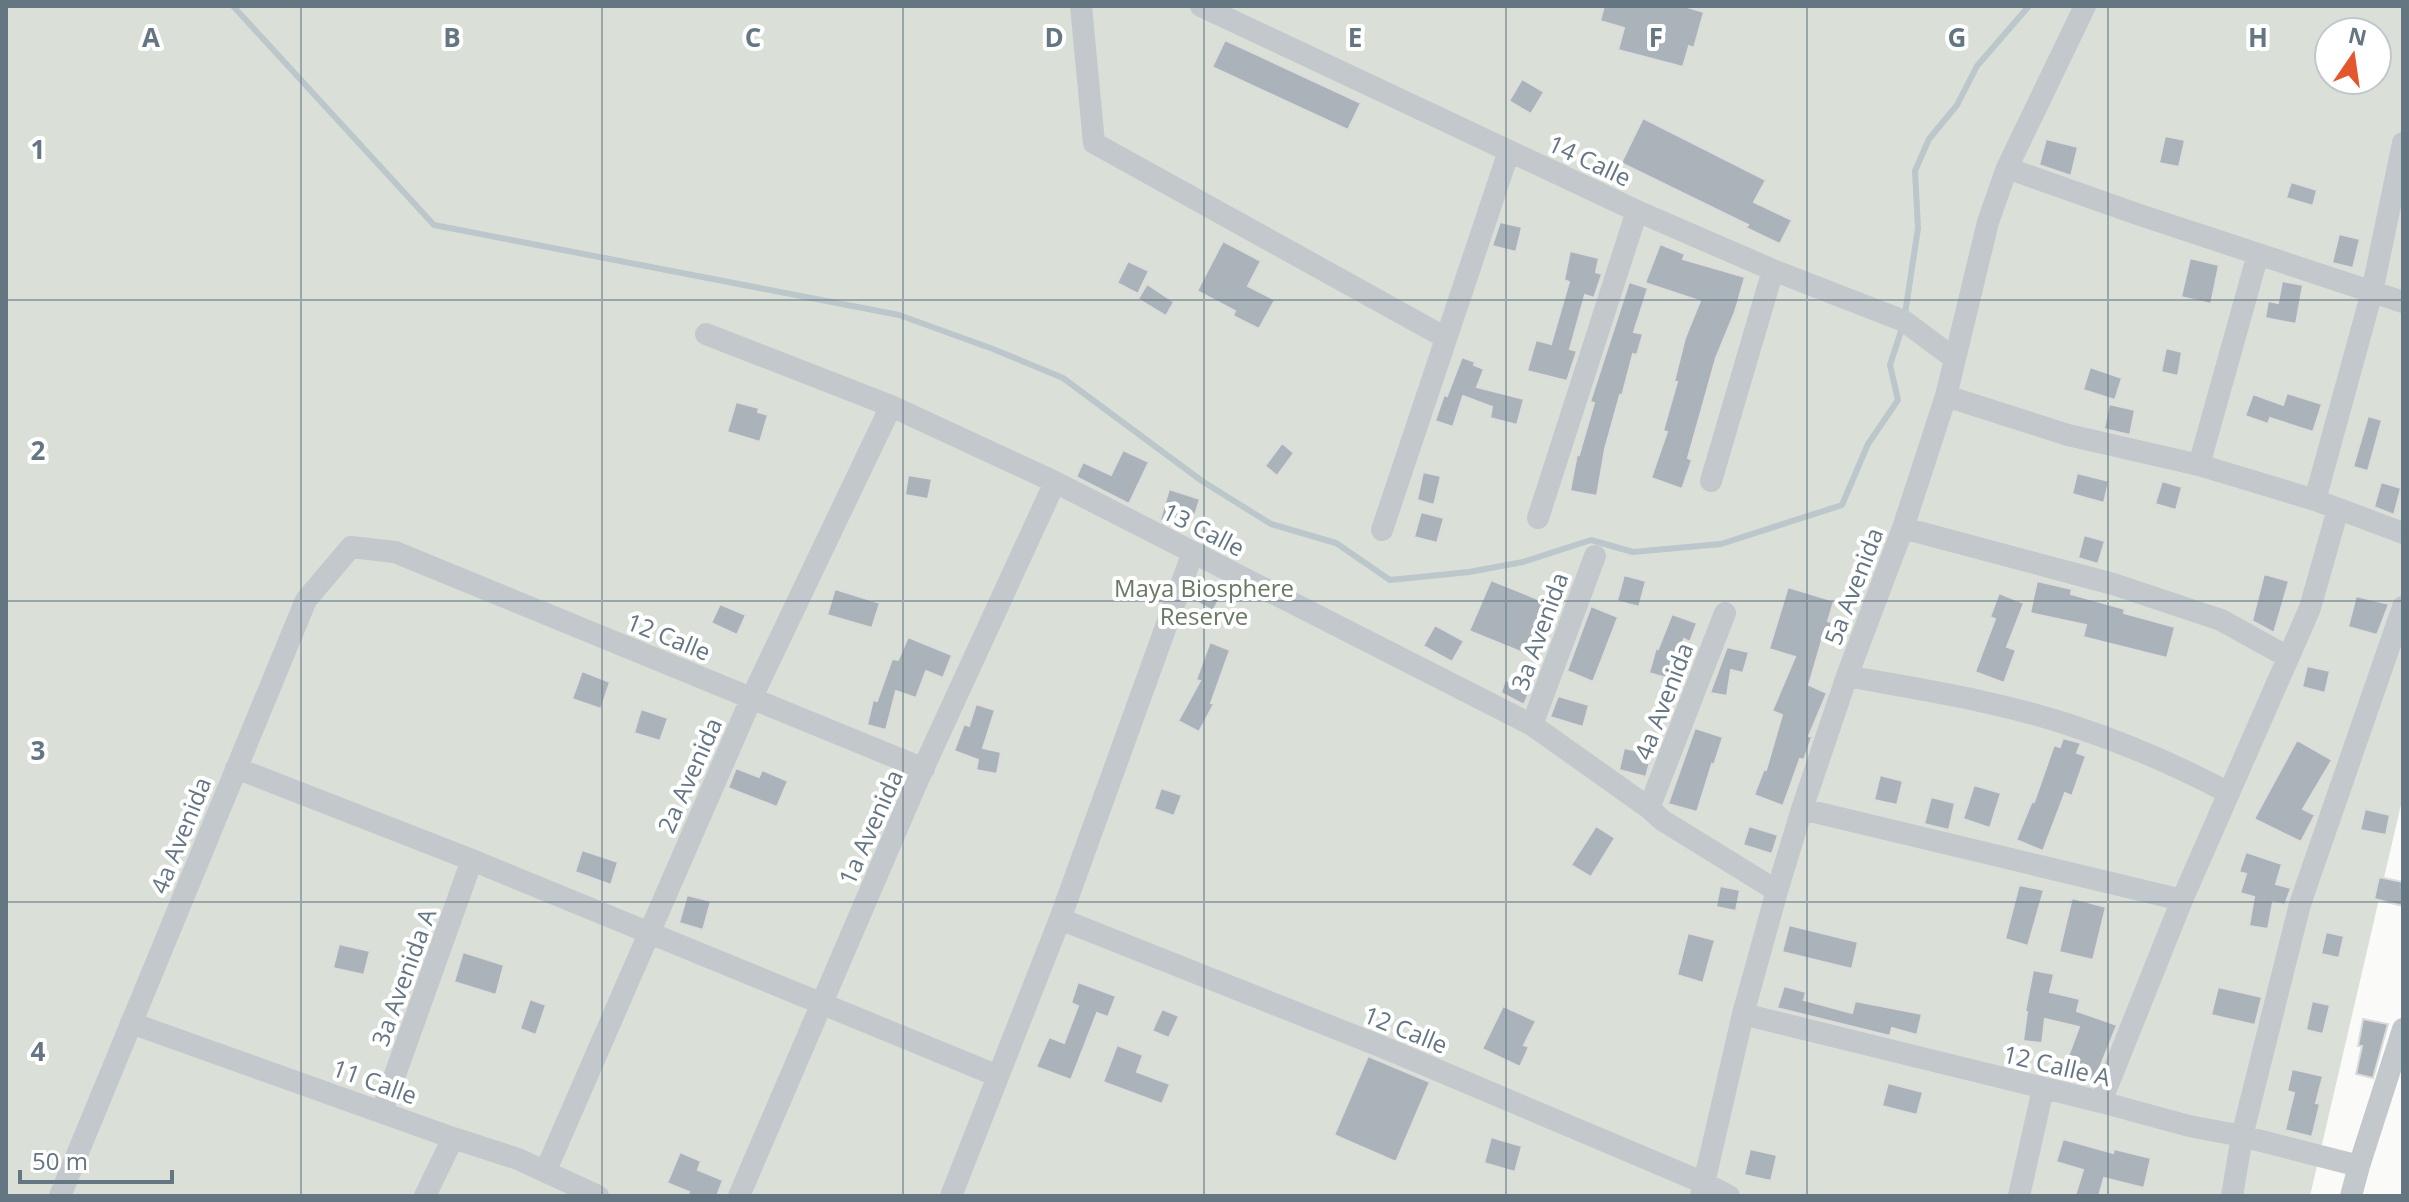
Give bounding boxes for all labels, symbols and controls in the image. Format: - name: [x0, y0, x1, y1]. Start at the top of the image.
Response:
- north arrow: [2313, 16, 2393, 96]
- text: A: [142, 19, 160, 55]
- text: B: [443, 19, 461, 55]
- text: C: [745, 19, 761, 55]
- text: D: [1044, 19, 1064, 55]
- text: E: [1348, 19, 1362, 55]
- text: F: [1649, 19, 1663, 55]
- text: G: [1948, 19, 1966, 55]
- text: H: [2248, 19, 2268, 55]
- text: N: [2346, 19, 2370, 52]
- street label: 14 Calle: [1543, 127, 1637, 193]
- text: 1: [31, 131, 45, 167]
- text: 2: [31, 432, 46, 468]
- street label: 13 Calle: [1157, 494, 1251, 564]
- street label: 5a Avenida: [1816, 523, 1890, 649]
- street label: 3a Avenida: [1503, 568, 1575, 694]
- park label: Maya Biosphere Reserve: [1114, 571, 1294, 632]
- street label: 12 Calle: [622, 604, 716, 668]
- street label: 4a Avenida: [1626, 638, 1700, 764]
- street label: 2a Avenida: [649, 712, 729, 838]
- text: 3: [31, 732, 45, 768]
- street label: 1a Avenida: [830, 764, 910, 890]
- street label: 4a Avenida: [142, 772, 218, 898]
- street label: 3a Avenida A: [363, 903, 443, 1050]
- street label: 12 Calle: [1359, 997, 1453, 1061]
- text: 4: [31, 1033, 46, 1069]
- street label: 12 Calle A: [2000, 1037, 2115, 1094]
- street label: 11 Calle: [328, 1050, 422, 1112]
- scale bar: [20, 1134, 172, 1184]
- text: 50 m: [32, 1144, 88, 1177]

